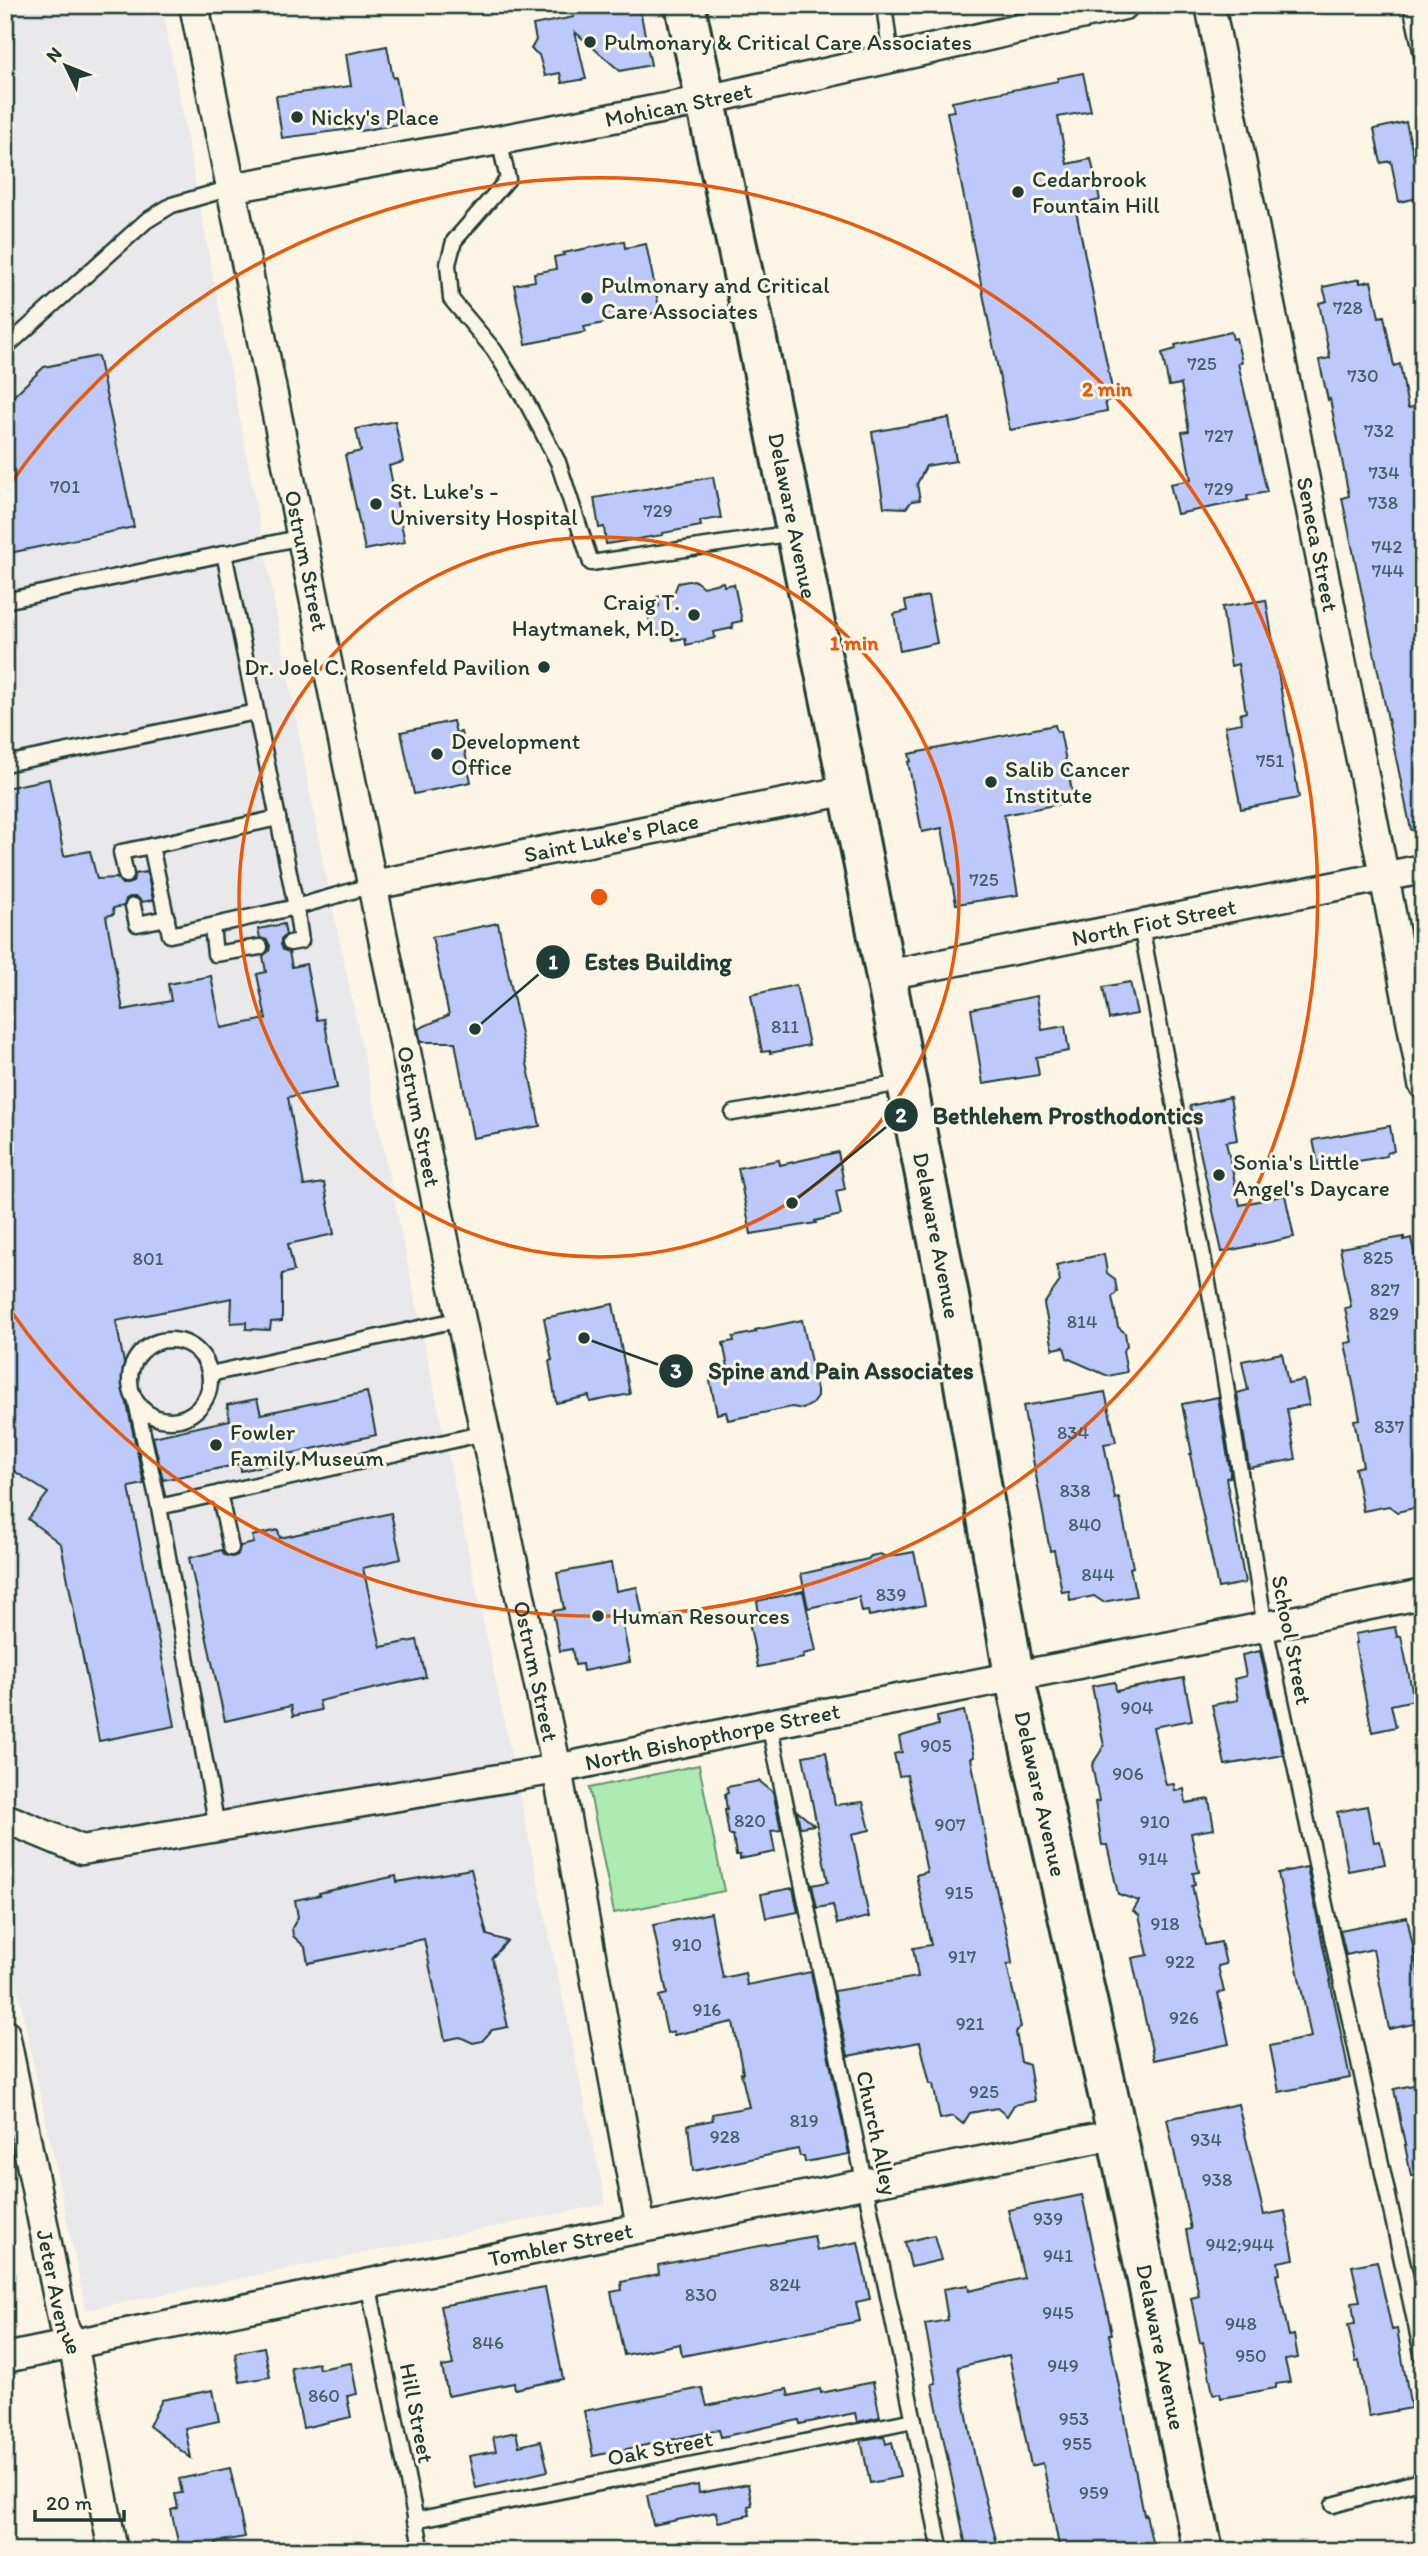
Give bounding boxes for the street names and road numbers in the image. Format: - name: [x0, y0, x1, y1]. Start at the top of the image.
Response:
- street label: Mohican Street: [602, 76, 755, 133]
- street label: Delaware Avenue: [762, 430, 824, 601]
- street label: Seneca Street: [1291, 475, 1345, 614]
- street label: Ostrum Street: [279, 488, 335, 634]
- street label: Saint Luke's Place: [522, 806, 701, 869]
- street label: North Fiot Street: [1069, 892, 1239, 952]
- street label: Ostrum Street: [391, 1043, 447, 1189]
- street label: Delaware Avenue: [907, 1150, 967, 1321]
- street label: School Street: [1266, 1573, 1318, 1708]
- street label: Ostrum Street: [507, 1598, 565, 1744]
- street label: North Bishopthorpe Street: [582, 1697, 842, 1777]
- street label: Delaware Avenue: [1008, 1708, 1073, 1879]
- street label: Church Alley: [850, 2068, 904, 2198]
- street label: Tombler Street: [486, 2216, 635, 2273]
- street label: Jeter Avenue: [31, 2227, 89, 2357]
- street label: Delaware Avenue: [1130, 2261, 1192, 2432]
- street label: Hill Street: [394, 2361, 440, 2466]
- street label: Oak Street: [605, 2424, 715, 2472]

